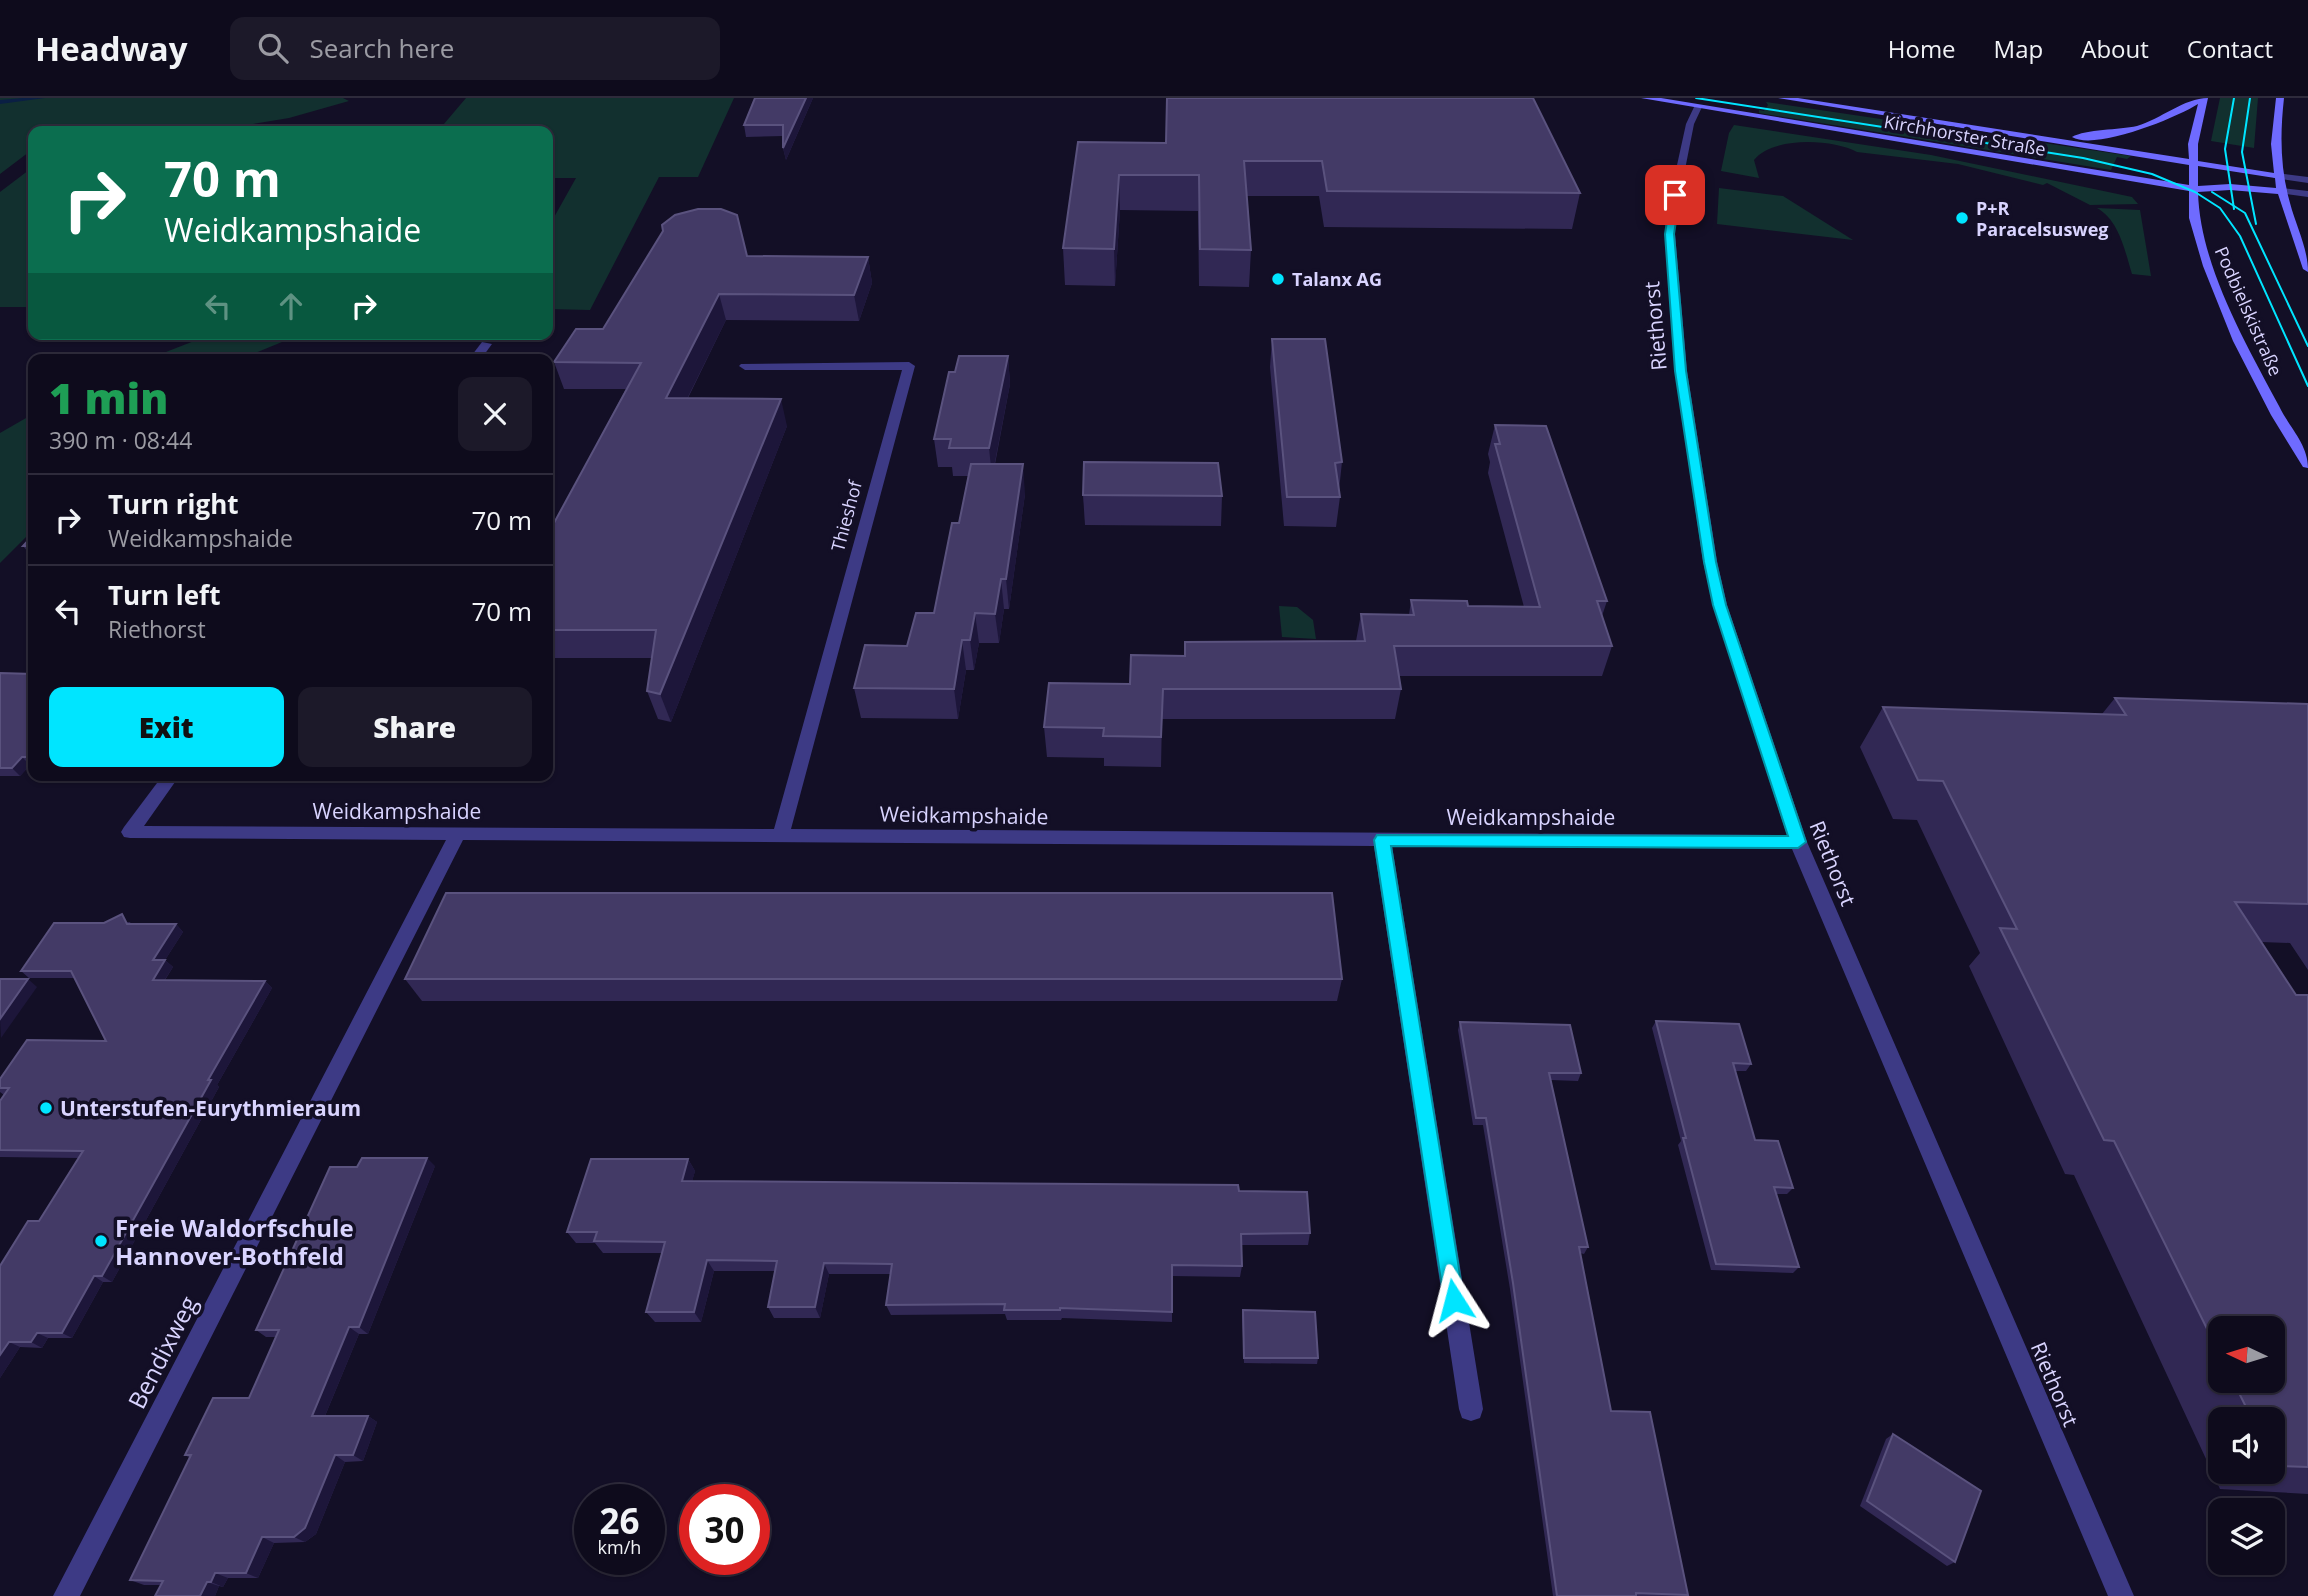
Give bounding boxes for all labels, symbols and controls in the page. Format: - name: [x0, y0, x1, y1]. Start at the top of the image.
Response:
- search box: [230, 17, 720, 80]
- text: Headway: [35, 26, 188, 71]
- icon: search: [254, 29, 292, 67]
- text: Search here: [310, 30, 454, 66]
- text: Home: [1888, 32, 1956, 65]
- text: Map: [1994, 32, 2043, 65]
- text: About: [2081, 32, 2149, 65]
- text: Contact: [2187, 32, 2273, 65]
- street label: Kirchhorster Straße: [1882, 109, 2048, 161]
- text: 70 m: [164, 145, 281, 211]
- icon: right: [49, 154, 140, 245]
- pin: [1645, 165, 1705, 225]
- icon: arrive: [1656, 176, 1694, 214]
- place label: P+R Paracelsusweg: [1976, 196, 2109, 241]
- text: Weidkampshaide: [164, 208, 421, 251]
- marker: P+R Paracelsusweg: [1954, 210, 1970, 226]
- street label: Podbielskistraße: [2210, 243, 2288, 379]
- place label: Talanx AG: [1292, 267, 1382, 291]
- marker: Talanx AG: [1270, 271, 1286, 287]
- street label: Riethorst: [1637, 280, 1673, 372]
- icon: left: [199, 287, 237, 325]
- icon: ahead: [272, 287, 310, 325]
- icon: right: [345, 287, 383, 325]
- text: 1 min: [49, 369, 168, 426]
- button: close: [458, 377, 532, 451]
- text: 390 m · 08:44: [49, 424, 192, 456]
- street label: Thieshof: [825, 477, 867, 554]
- text: Turn right: [108, 486, 239, 522]
- icon: right: [49, 501, 87, 539]
- text: 70 m: [471, 502, 532, 538]
- text: Weidkampshaide: [108, 522, 293, 554]
- text: Turn left: [108, 577, 220, 613]
- icon: left: [49, 592, 87, 630]
- text: 70 m: [471, 593, 532, 629]
- text: Riethorst: [108, 613, 206, 645]
- button: Exit: [49, 687, 284, 767]
- button: Share: [298, 687, 532, 767]
- street label: Weidkampshaide: [313, 797, 481, 825]
- street label: Weidkampshaide: [879, 800, 1049, 830]
- street label: Weidkampshaide: [1447, 803, 1615, 831]
- street label: Riethorst: [1803, 816, 1863, 910]
- place label: Unterstufen-Eurythmieraum: [60, 1094, 361, 1122]
- marker: Unterstufen-Eurythmieraum: [38, 1100, 54, 1116]
- place label: Freie Waldorfschule Hannover-Bothfeld: [115, 1211, 354, 1272]
- marker: Freie Waldorfschule Hannover-Bothfeld: [93, 1233, 109, 1249]
- position arrow: [1417, 1263, 1491, 1337]
- street label: Bendixweg: [120, 1290, 204, 1414]
- north arrow: [2208, 1316, 2286, 1393]
- map controls: [2208, 1316, 2285, 1575]
- street label: Riethorst: [2025, 1338, 2085, 1430]
- button: sound: [2208, 1407, 2285, 1484]
- speed limit sign: 30: [679, 1484, 770, 1575]
- text: 26: [599, 1497, 640, 1544]
- button: layers: [2208, 1498, 2285, 1575]
- text: km/h: [598, 1535, 641, 1559]

